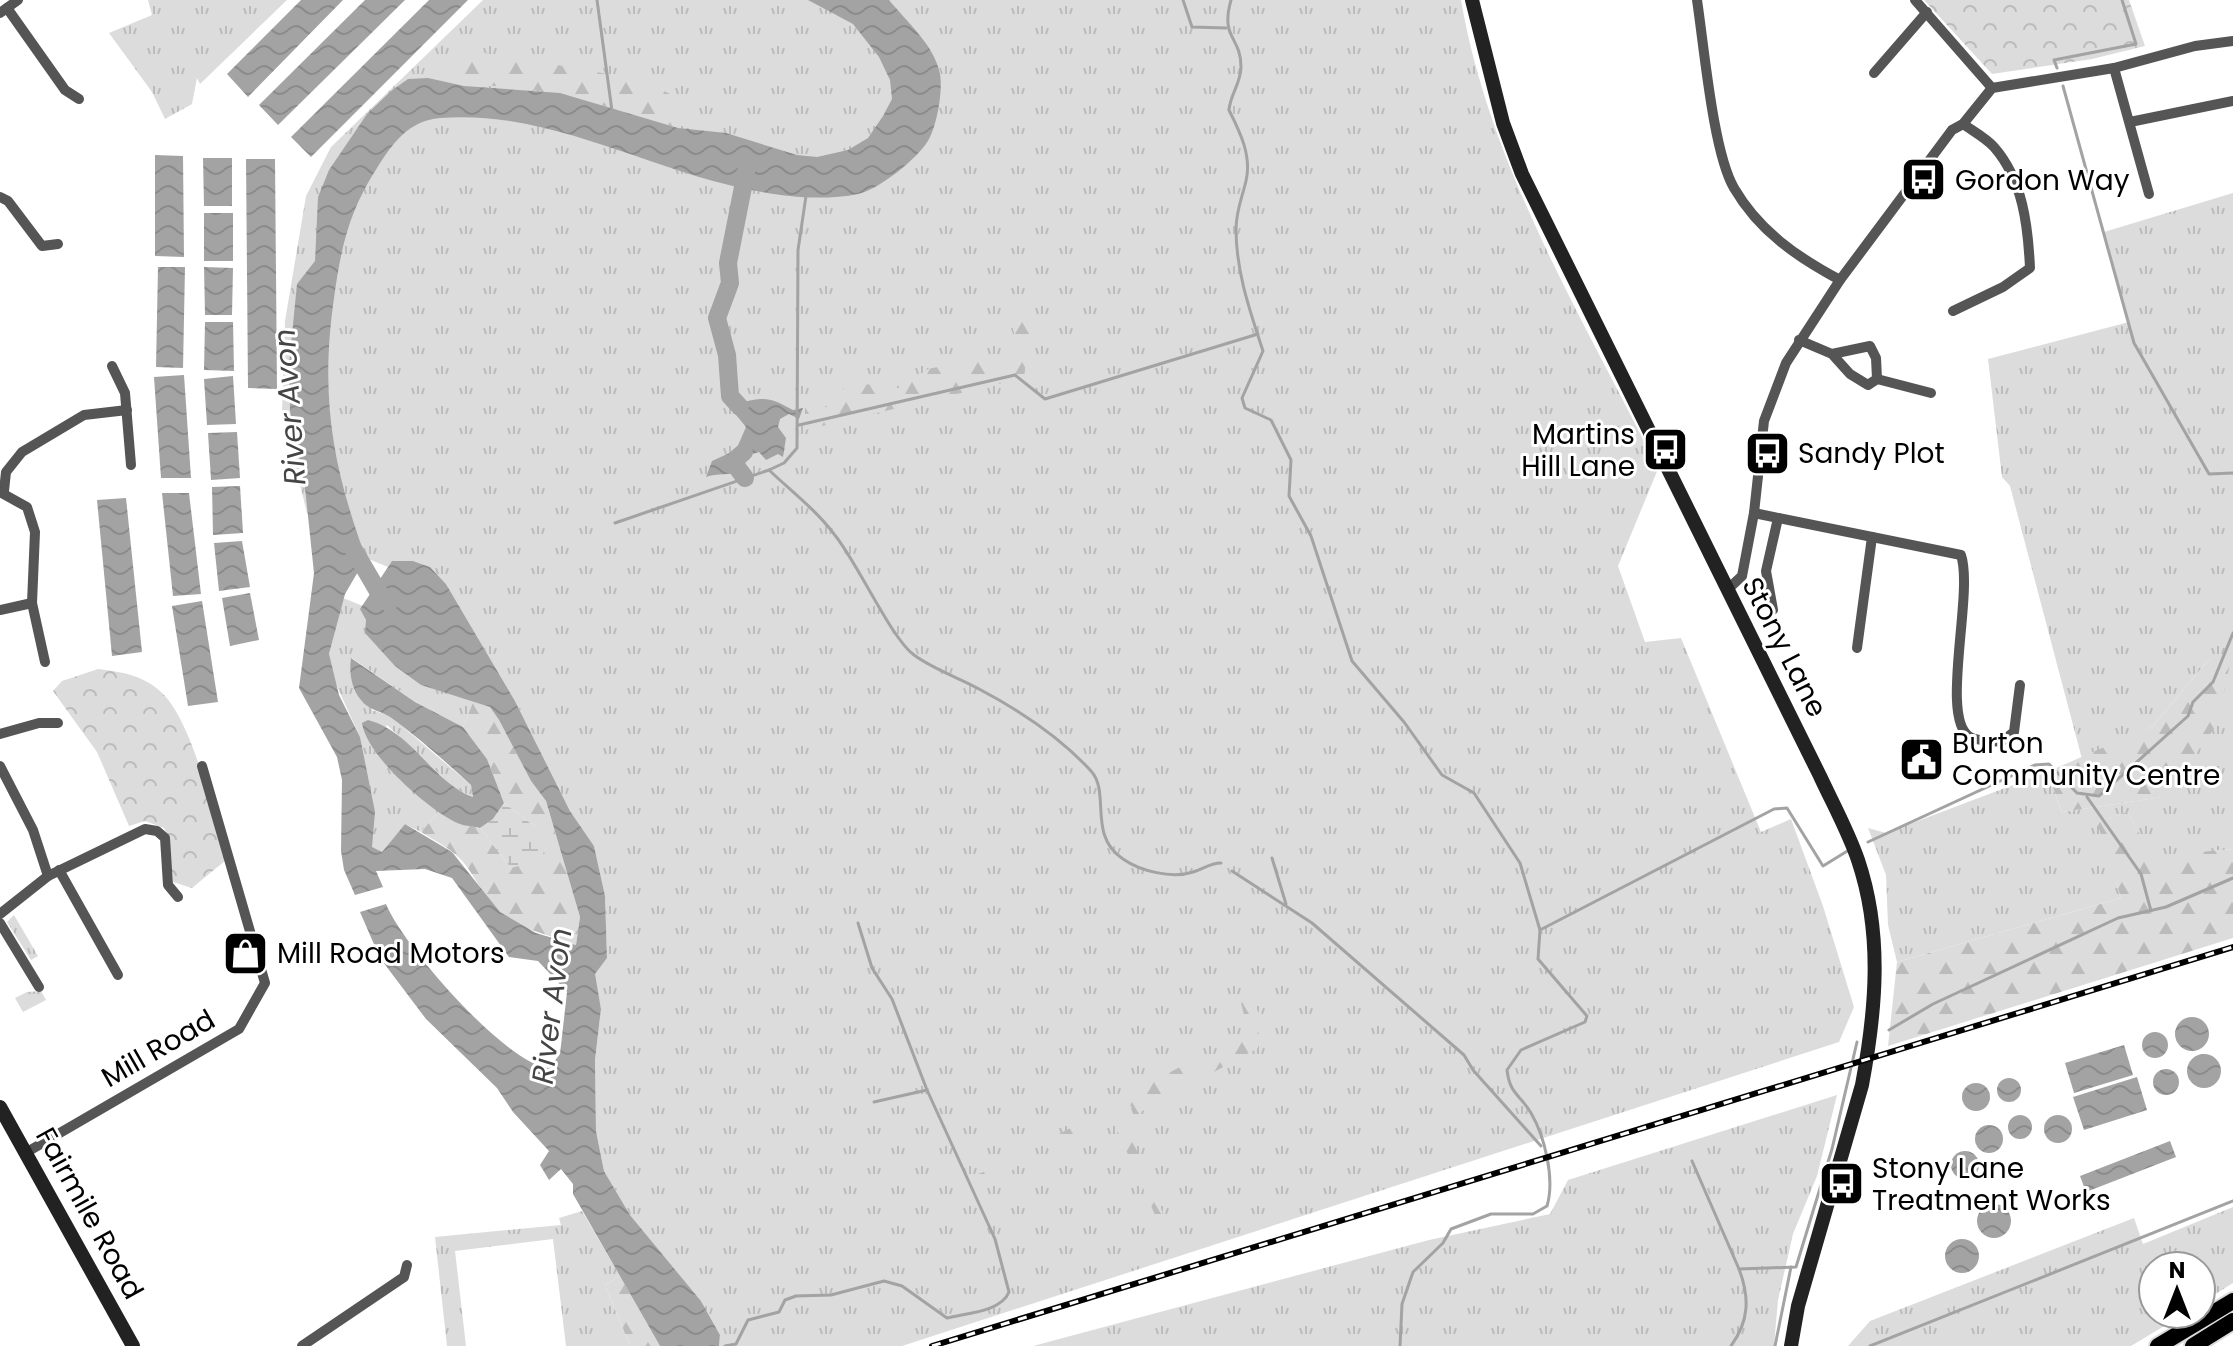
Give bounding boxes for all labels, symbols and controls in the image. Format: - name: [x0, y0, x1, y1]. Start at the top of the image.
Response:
- bus stop icon: Gordon Way: [1900, 156, 1948, 204]
- place label: Gordon Way: [1955, 161, 2130, 200]
- water label: River Avon: [263, 327, 316, 487]
- place label: Martins Hill Lane: [1521, 415, 1635, 486]
- bus stop icon: Martins Hill Lane: [1642, 426, 1690, 474]
- bus stop icon: Sandy Plot: [1743, 429, 1791, 477]
- place label: Sandy Plot: [1798, 434, 1945, 473]
- street label: Stony Lane: [1733, 571, 1836, 724]
- place label: Burton Community Centre: [1952, 724, 2220, 795]
- public building icon: Burton Community Centre: [1897, 735, 1945, 783]
- water label: River Avon: [521, 926, 582, 1086]
- shop icon: Mill Road Motors: [222, 929, 270, 977]
- place label: Mill Road Motors: [277, 934, 505, 973]
- street label: Mill Road: [94, 1000, 222, 1097]
- street label: Fairmile Road: [26, 1120, 153, 1306]
- place label: Stony Lane Treatment Works: [1872, 1149, 2111, 1220]
- bus stop icon: Stony Lane Treatment Works: [1817, 1160, 1865, 1208]
- north arrow: [2137, 1250, 2217, 1330]
- text: N: [2169, 1255, 2185, 1286]

